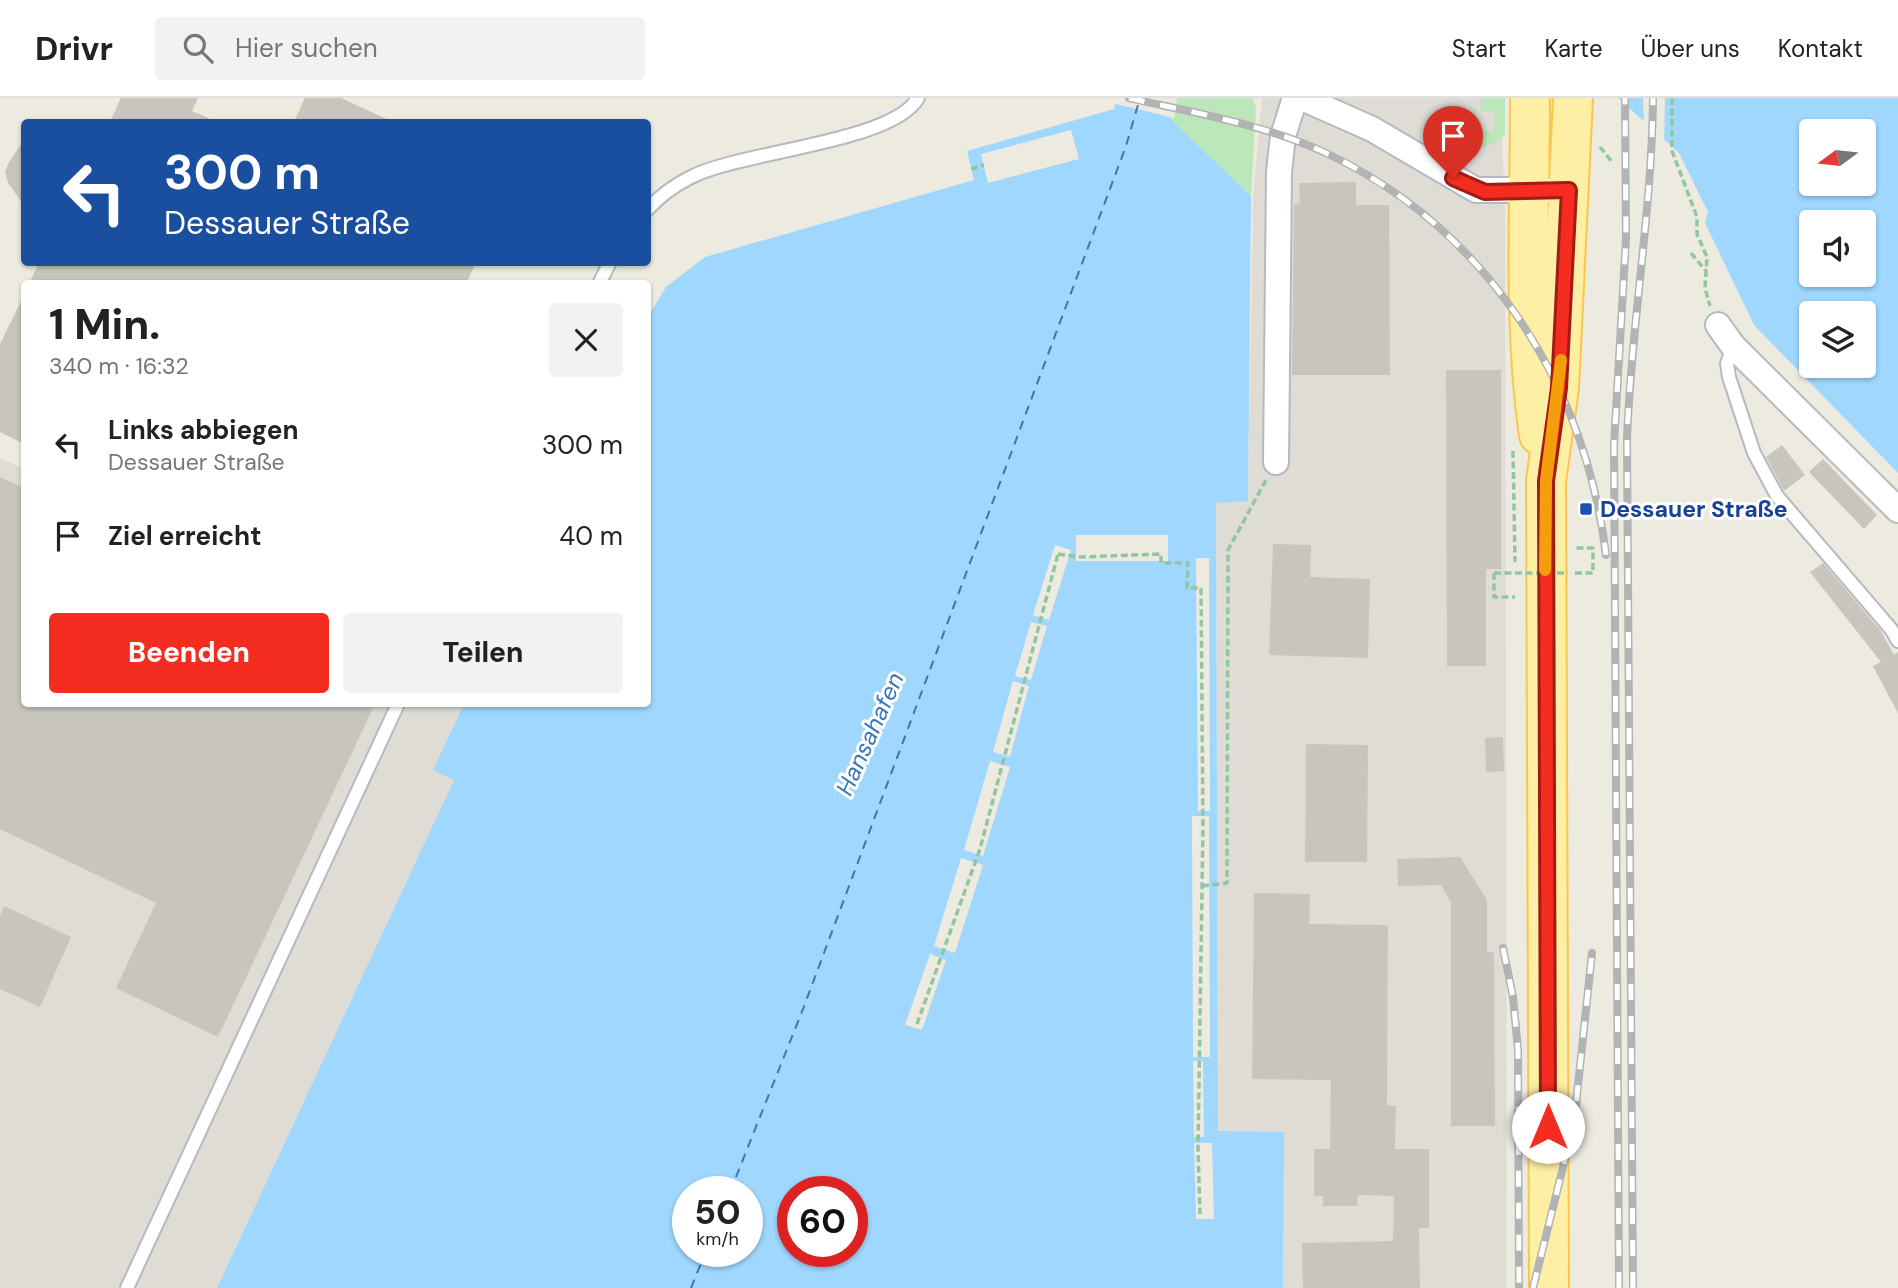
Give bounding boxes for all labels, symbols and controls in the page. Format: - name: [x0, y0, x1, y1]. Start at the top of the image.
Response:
- search box: [155, 17, 645, 80]
- text: Drivr: [35, 27, 113, 70]
- icon: search: [179, 29, 217, 67]
- text: Hier suchen: [235, 31, 378, 65]
- text: Start: [1452, 33, 1506, 64]
- text: Karte: [1544, 33, 1603, 64]
- text: Über uns: [1641, 33, 1740, 64]
- text: Kontakt: [1778, 33, 1863, 64]
- pin: [1423, 106, 1483, 178]
- icon: arrive: [1434, 117, 1472, 155]
- north arrow: [1799, 119, 1876, 196]
- map controls: [1799, 119, 1876, 378]
- text: 300 m: [164, 140, 320, 204]
- icon: left: [49, 147, 140, 238]
- text: Dessauer Straße: [164, 202, 410, 244]
- button: sound: [1799, 210, 1876, 287]
- text: 1 Min.: [49, 297, 160, 352]
- button: layers: [1799, 301, 1876, 378]
- button: close: [549, 303, 623, 377]
- text: 340 m · 16:32: [49, 351, 189, 381]
- text: Links abbiegen: [108, 413, 298, 447]
- icon: left: [49, 426, 87, 464]
- text: 300 m: [542, 428, 623, 462]
- text: Dessauer Straße: [108, 447, 285, 477]
- place label: Dessauer Straße: [1600, 494, 1788, 524]
- marker: Dessauer Straße: [1578, 501, 1594, 517]
- icon: arrive: [49, 517, 87, 555]
- text: Ziel erreicht: [108, 519, 261, 553]
- text: 40 m: [559, 519, 623, 553]
- button: Beenden: [49, 613, 329, 693]
- button: Teilen: [343, 613, 623, 693]
- water label: Hansahafen: [829, 667, 910, 800]
- position arrow: [1511, 1090, 1585, 1164]
- speed limit sign: 60: [777, 1176, 868, 1267]
- text: 50: [694, 1189, 741, 1235]
- text: km/h: [696, 1227, 739, 1251]

